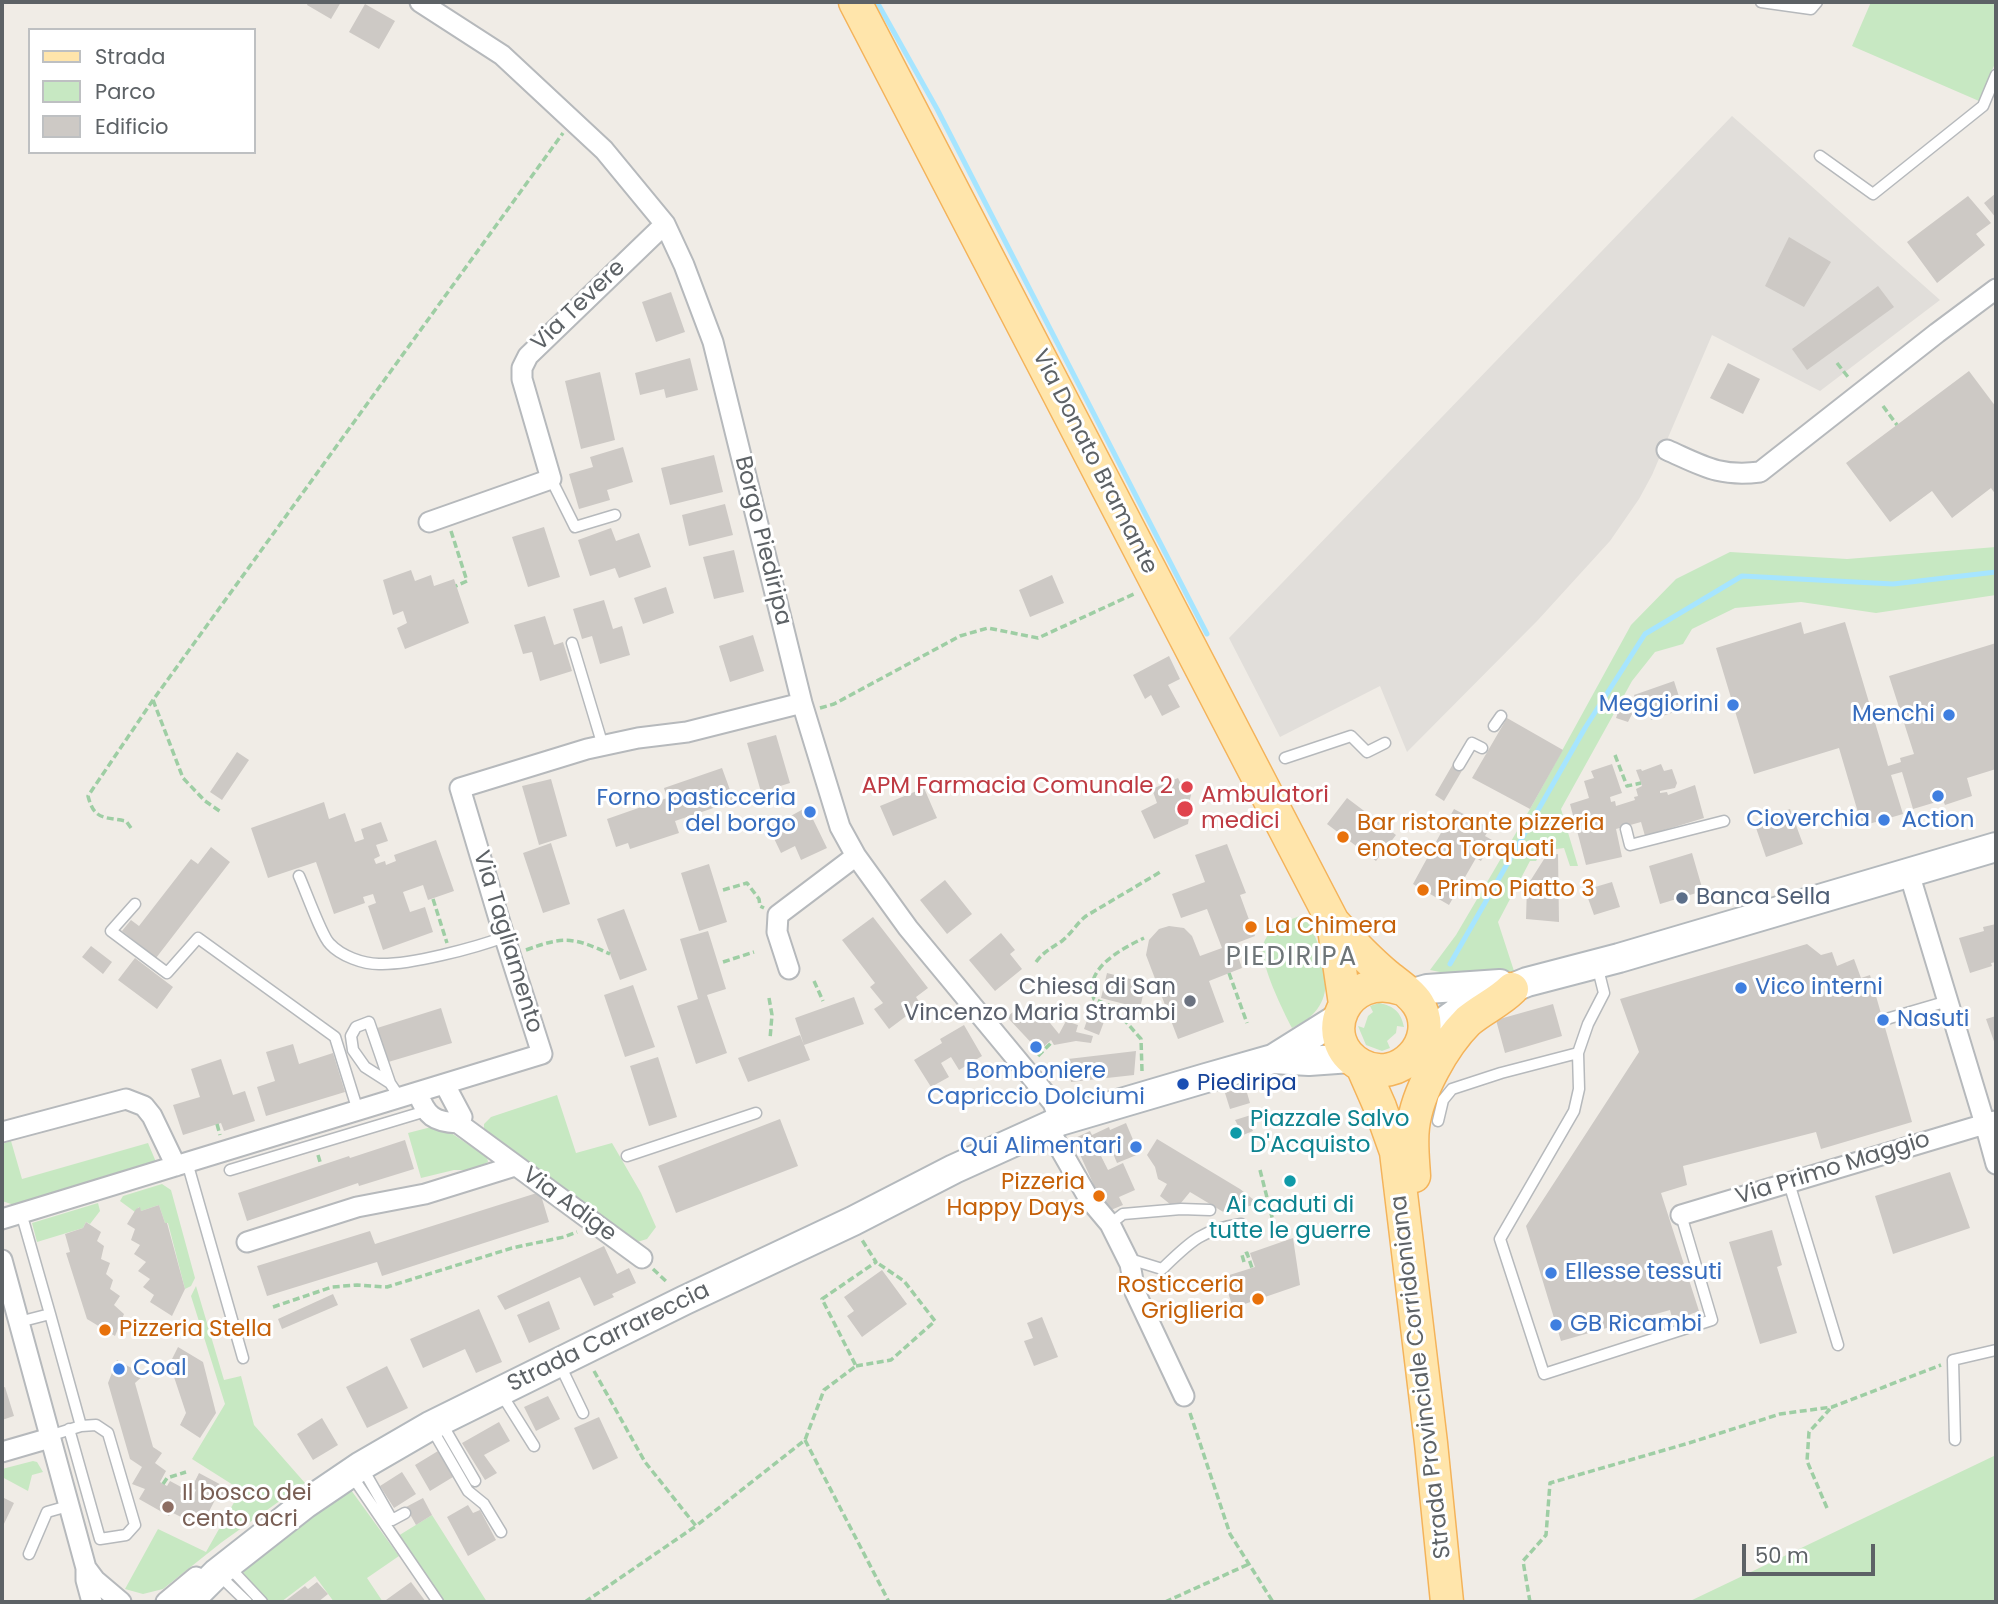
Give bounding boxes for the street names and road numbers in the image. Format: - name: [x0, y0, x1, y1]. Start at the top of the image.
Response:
- street label: Via Tevere: [526, 255, 632, 357]
- street label: Via Donato Bramante: [1025, 345, 1163, 579]
- street label: Borgo Piediripa: [728, 453, 796, 629]
- street label: Via Tagliamento: [466, 848, 548, 1036]
- street label: Via Primo Maggio: [1732, 1126, 1934, 1212]
- street label: Via Adige: [517, 1162, 621, 1248]
- street label: Strada Provinciale Corridoniana: [1386, 1194, 1458, 1560]
- street label: Strada Carrareccia: [504, 1277, 714, 1399]

